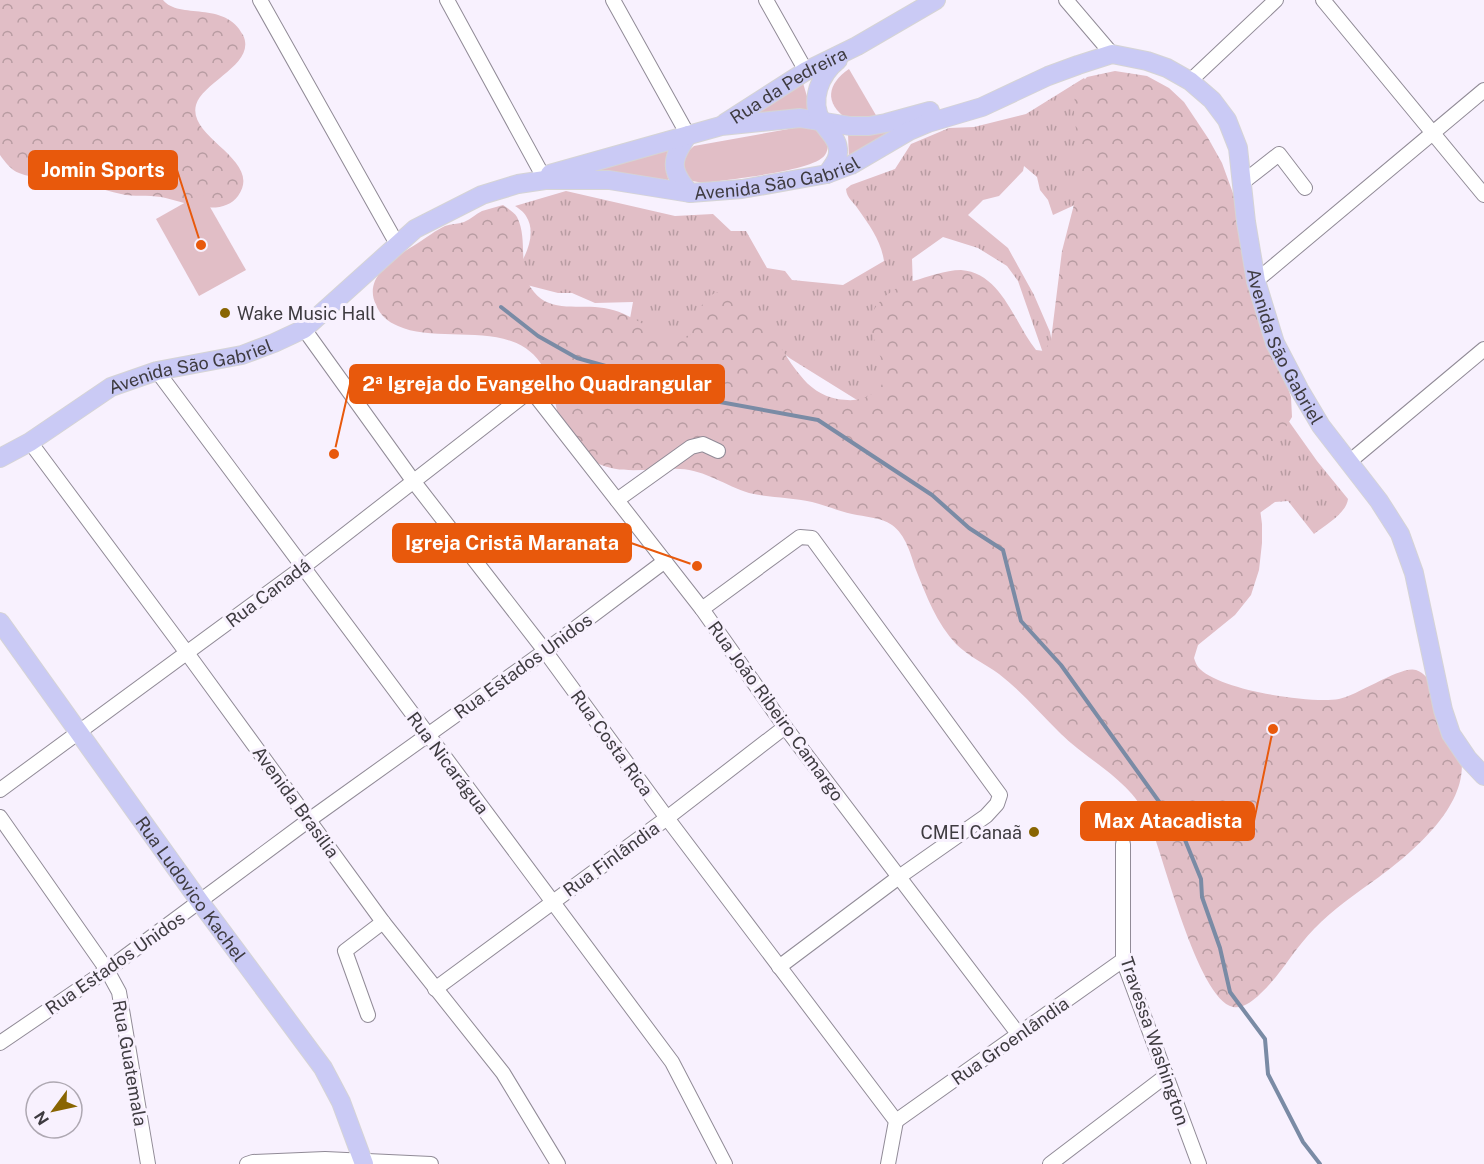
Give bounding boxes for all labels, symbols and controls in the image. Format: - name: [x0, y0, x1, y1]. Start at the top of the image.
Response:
- street label: Rua da Pedreira: [726, 42, 850, 128]
- callout: Jomin Sports: [29, 151, 177, 189]
- street label: Avenida São Gabriel: [693, 152, 863, 203]
- text: Jomin Sports: [41, 158, 165, 182]
- street label: Avenida São Gabriel: [1244, 267, 1328, 428]
- place label: Wake Music Hall: [237, 303, 376, 324]
- marker: Wake Music Hall: [218, 306, 232, 320]
- street label: Avenida São Gabriel: [106, 334, 275, 398]
- callout: 2ª Igreja do Evangelho Quadrangular: [350, 365, 724, 403]
- text: 2ª Igreja do Evangelho Quadrangular: [362, 372, 712, 396]
- callout: Igreja Cristã Maranata: [393, 524, 631, 562]
- text: Igreja Cristã Maranata: [405, 531, 619, 555]
- street label: Rua Canadá: [222, 555, 314, 631]
- street label: Rua Estados Unidos: [450, 609, 596, 723]
- street label: Rua João Ribeiro Camargo: [704, 617, 848, 805]
- street label: Rua Costa Rica: [567, 686, 657, 800]
- street label: Rua Nicarágua: [403, 708, 493, 818]
- street label: Avenida Brasília: [249, 742, 343, 862]
- callout: Max Atacadista: [1081, 802, 1254, 840]
- text: Max Atacadista: [1094, 809, 1242, 833]
- street label: Rua Ludovico Kachel: [132, 812, 251, 965]
- street label: Rua Finlândia: [559, 817, 663, 901]
- place label: CMEI Canaã: [920, 822, 1022, 843]
- marker: CMEI Canaã: [1027, 825, 1041, 839]
- street label: Rua Estados Unidos: [41, 907, 189, 1019]
- street label: Travessa Washington: [1116, 954, 1194, 1128]
- street label: Rua Groenlândia: [947, 993, 1073, 1089]
- street label: Rua Guatemala: [109, 998, 151, 1128]
- north arrow: [24, 1080, 84, 1140]
- text: N: [30, 1107, 53, 1128]

